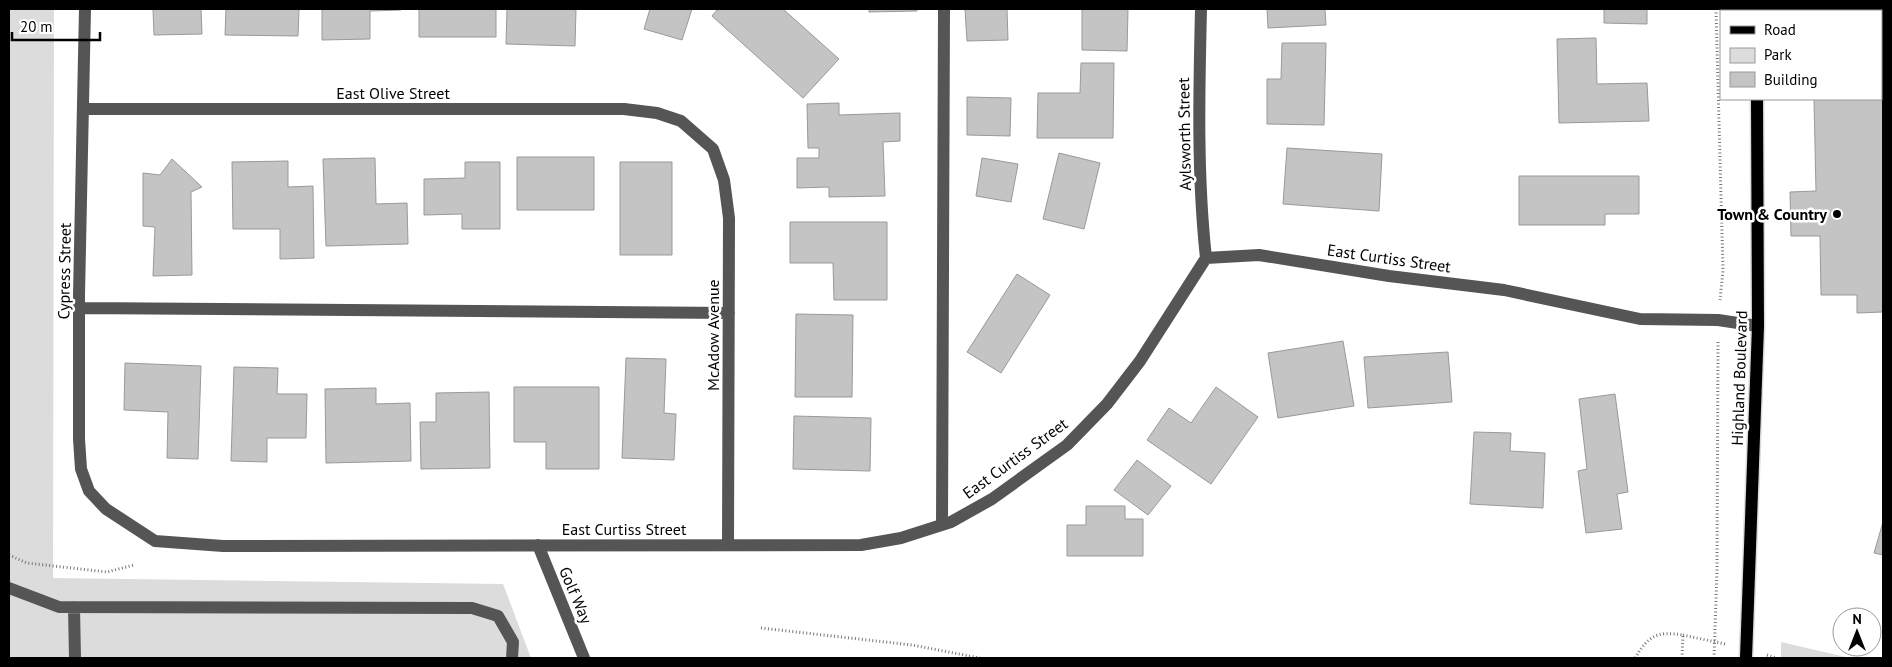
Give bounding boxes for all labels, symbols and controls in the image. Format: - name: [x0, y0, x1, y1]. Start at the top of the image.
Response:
- scale bar: [12, 10, 100, 42]
- legend: [1720, 10, 1882, 100]
- text: 20 m: [20, 17, 53, 36]
- text: Road: [1764, 20, 1796, 39]
- text: Park: [1764, 45, 1792, 64]
- text: Building: [1764, 70, 1818, 89]
- street label: Aylsworth Street: [1173, 77, 1195, 191]
- street label: East Olive Street: [336, 83, 450, 103]
- place label: Town & Country: [1717, 204, 1827, 224]
- marker: Town & Country: [1831, 208, 1843, 220]
- street label: Cypress Street: [53, 222, 75, 320]
- street label: East Curtiss Street: [1326, 239, 1453, 277]
- street label: McAdow Avenue: [703, 279, 723, 391]
- street label: Highland Boulevard: [1727, 310, 1751, 446]
- street label: East Curtiss Street: [959, 413, 1072, 503]
- street label: East Curtiss Street: [562, 519, 687, 539]
- street label: Golf Way: [555, 563, 597, 627]
- north arrow: [1832, 607, 1882, 657]
- text: N: [1852, 610, 1862, 628]

